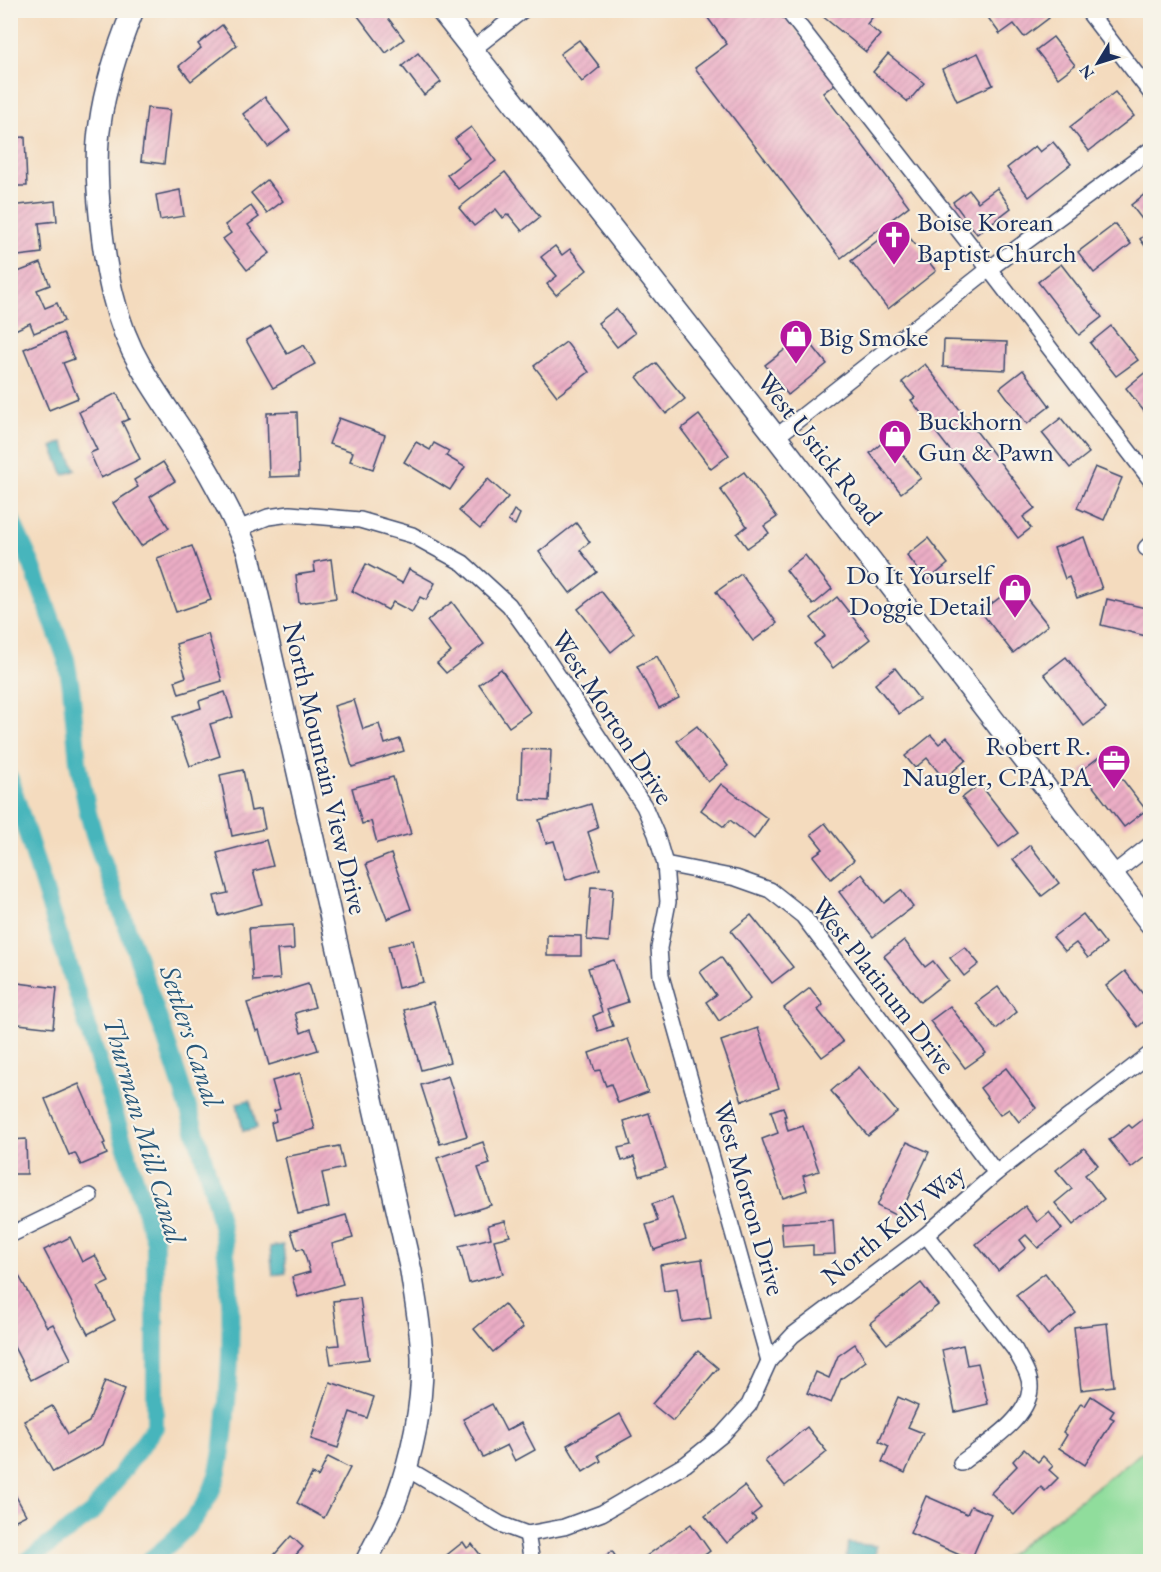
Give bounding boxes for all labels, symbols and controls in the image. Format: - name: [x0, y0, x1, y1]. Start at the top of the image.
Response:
- north arrow: [1068, 33, 1128, 93]
- text: N: [1074, 60, 1099, 83]
- place label: Boise Korean Baptist Church: [917, 204, 1077, 270]
- church icon: Boise Korean Baptist Church: [876, 219, 912, 266]
- shop icon: Big Smoke: [778, 318, 814, 365]
- place label: Big Smoke: [819, 319, 928, 354]
- street label: West Ustick Road: [749, 365, 891, 532]
- place label: Buckhorn Gun & Pawn: [918, 403, 1054, 469]
- shop icon: Buckhorn Gun & Pawn: [877, 418, 913, 465]
- place label: Do It Yourself Doggie Detail: [846, 557, 995, 623]
- shop icon: Do It Yourself Doggie Detail: [997, 572, 1033, 619]
- street label: North Mountain View Drive: [275, 618, 377, 918]
- street label: West Morton Drive: [544, 623, 682, 811]
- place label: Robert R. Naugler, CPA, PA: [902, 728, 1091, 794]
- office icon: Robert R. Naugler, CPA, PA: [1096, 743, 1132, 790]
- street label: West Platinum Drive: [804, 890, 964, 1080]
- water label: Settlers Canal: [152, 960, 232, 1112]
- water label: Thurman Mill Canal: [95, 1012, 195, 1249]
- street label: West Morton Drive: [706, 1097, 794, 1299]
- street label: North Kelly Way: [814, 1155, 972, 1293]

